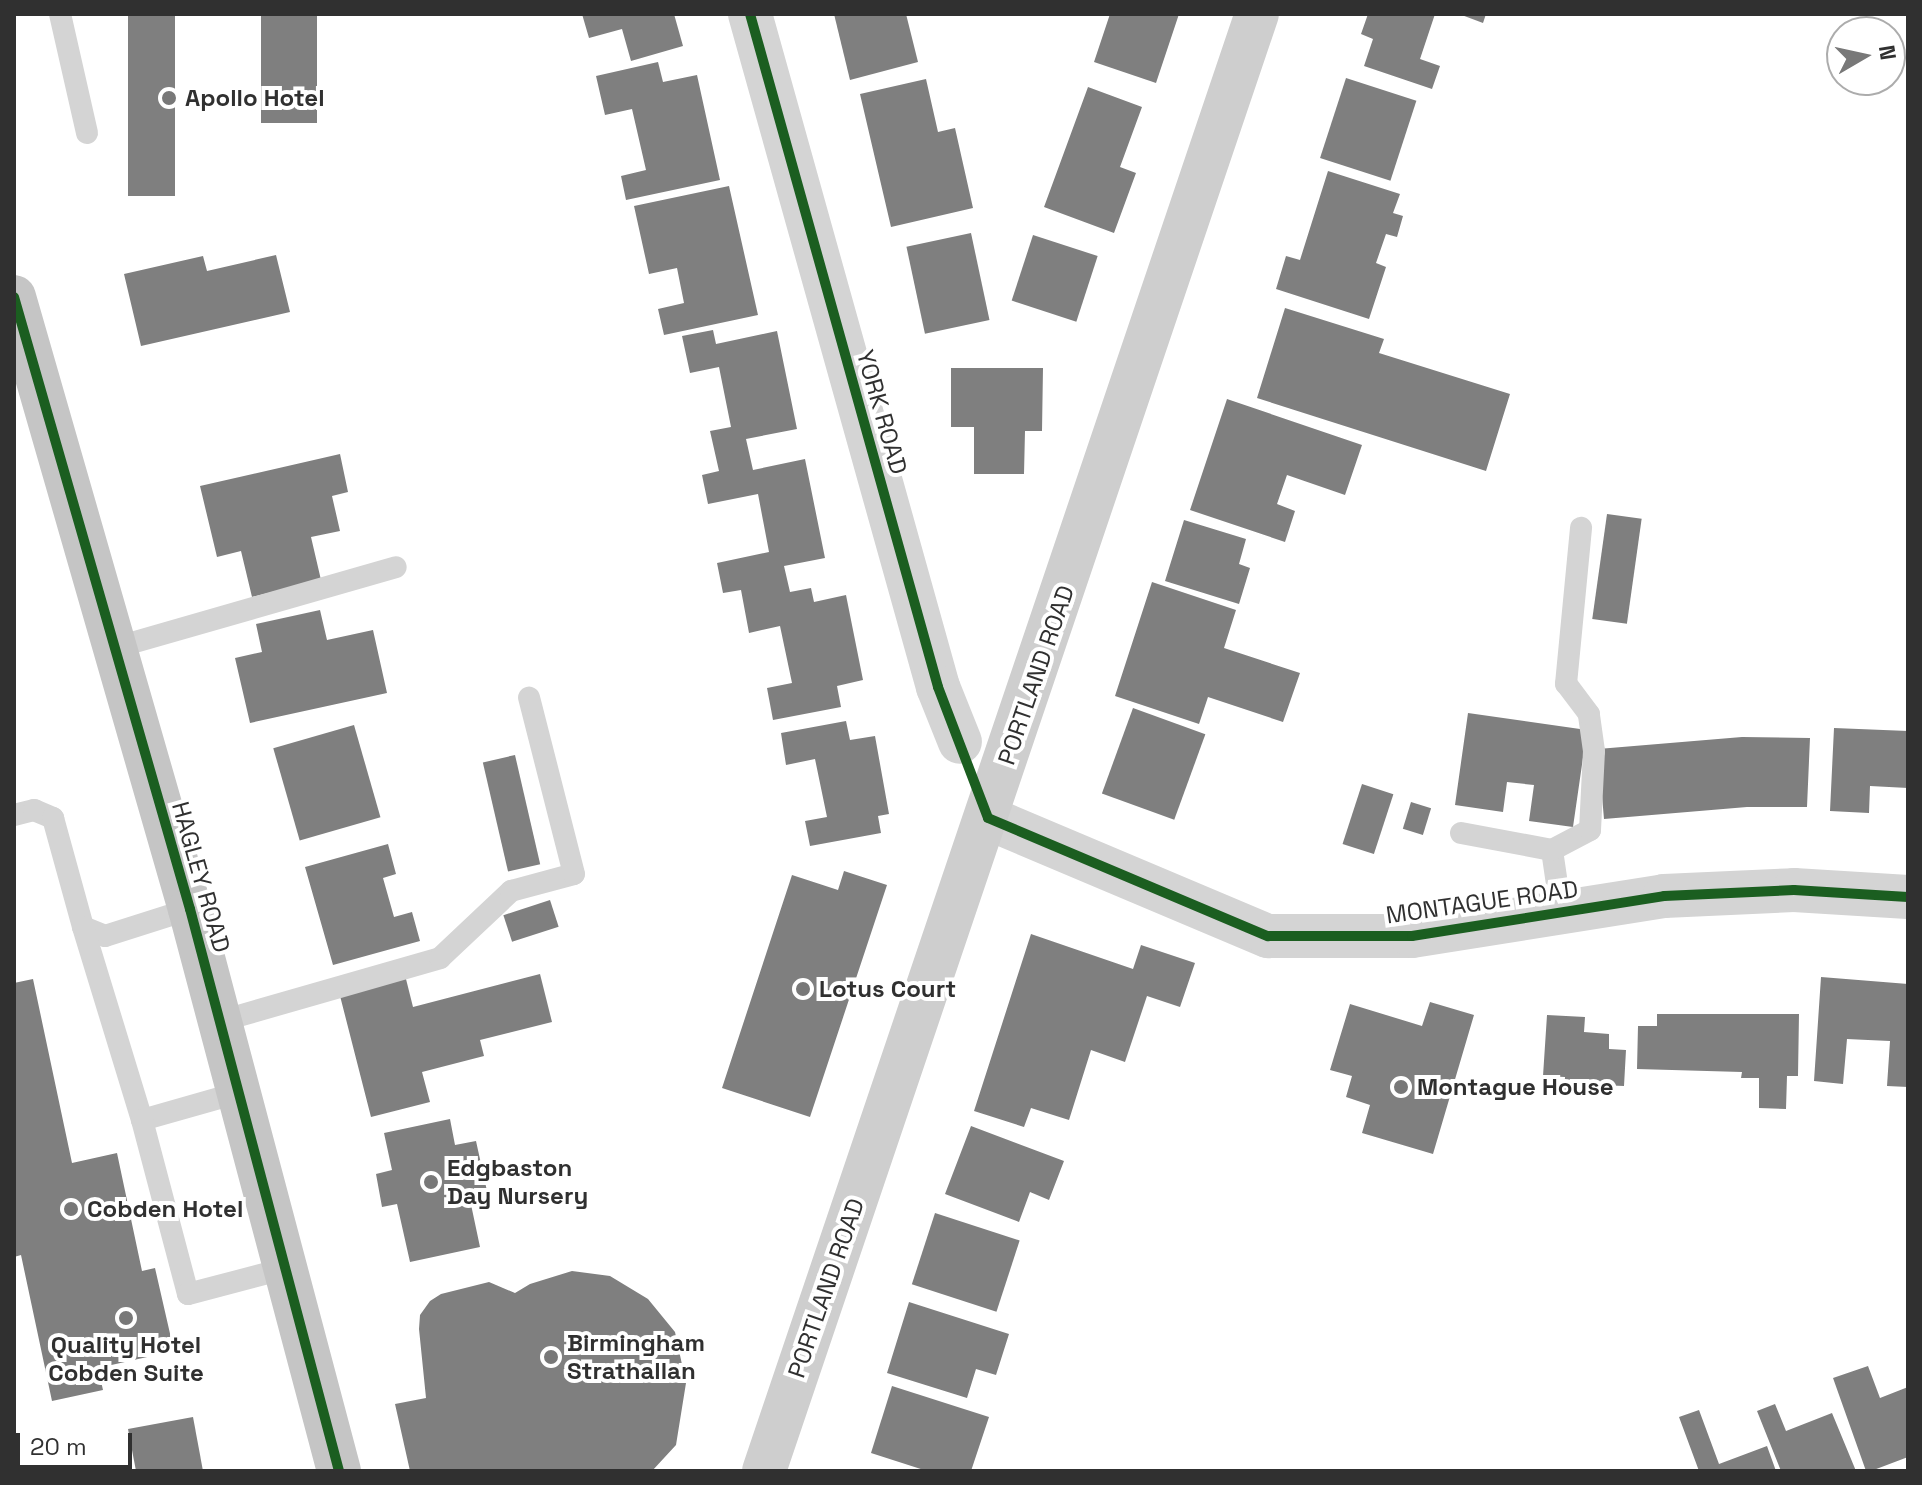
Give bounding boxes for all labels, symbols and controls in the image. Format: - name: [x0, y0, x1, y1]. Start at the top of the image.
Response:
- north arrow: [1826, 16, 1906, 96]
- text: N: [1873, 43, 1903, 62]
- place label: Apollo Hotel: [185, 84, 325, 112]
- marker: Apollo Hotel: [160, 89, 178, 107]
- street label: YORK ROAD: [851, 347, 913, 477]
- street label: PORTLAND ROAD: [992, 582, 1080, 768]
- street label: HAGLEY ROAD: [166, 798, 236, 956]
- street label: MONTAGUE ROAD: [1384, 874, 1580, 930]
- place label: Lotus Court: [819, 975, 956, 1003]
- marker: Lotus Court: [794, 980, 812, 998]
- place label: Montague House: [1417, 1073, 1614, 1101]
- marker: Montague House: [1392, 1078, 1410, 1096]
- place label: Edgbaston Day Nursery: [447, 1154, 588, 1210]
- marker: Edgbaston Day Nursery: [422, 1173, 440, 1191]
- place label: Cobden Hotel: [87, 1195, 243, 1223]
- street label: PORTLAND ROAD: [782, 1195, 870, 1381]
- marker: Cobden Hotel: [62, 1200, 80, 1218]
- marker: Quality Hotel Cobden Suite: [117, 1309, 135, 1327]
- place label: Birmingham Strathallan: [567, 1329, 705, 1385]
- place label: Quality Hotel Cobden Suite: [48, 1331, 204, 1387]
- marker: Birmingham Strathallan: [542, 1348, 560, 1366]
- scale bar: [20, 1417, 136, 1467]
- text: 20 m: [30, 1431, 87, 1462]

